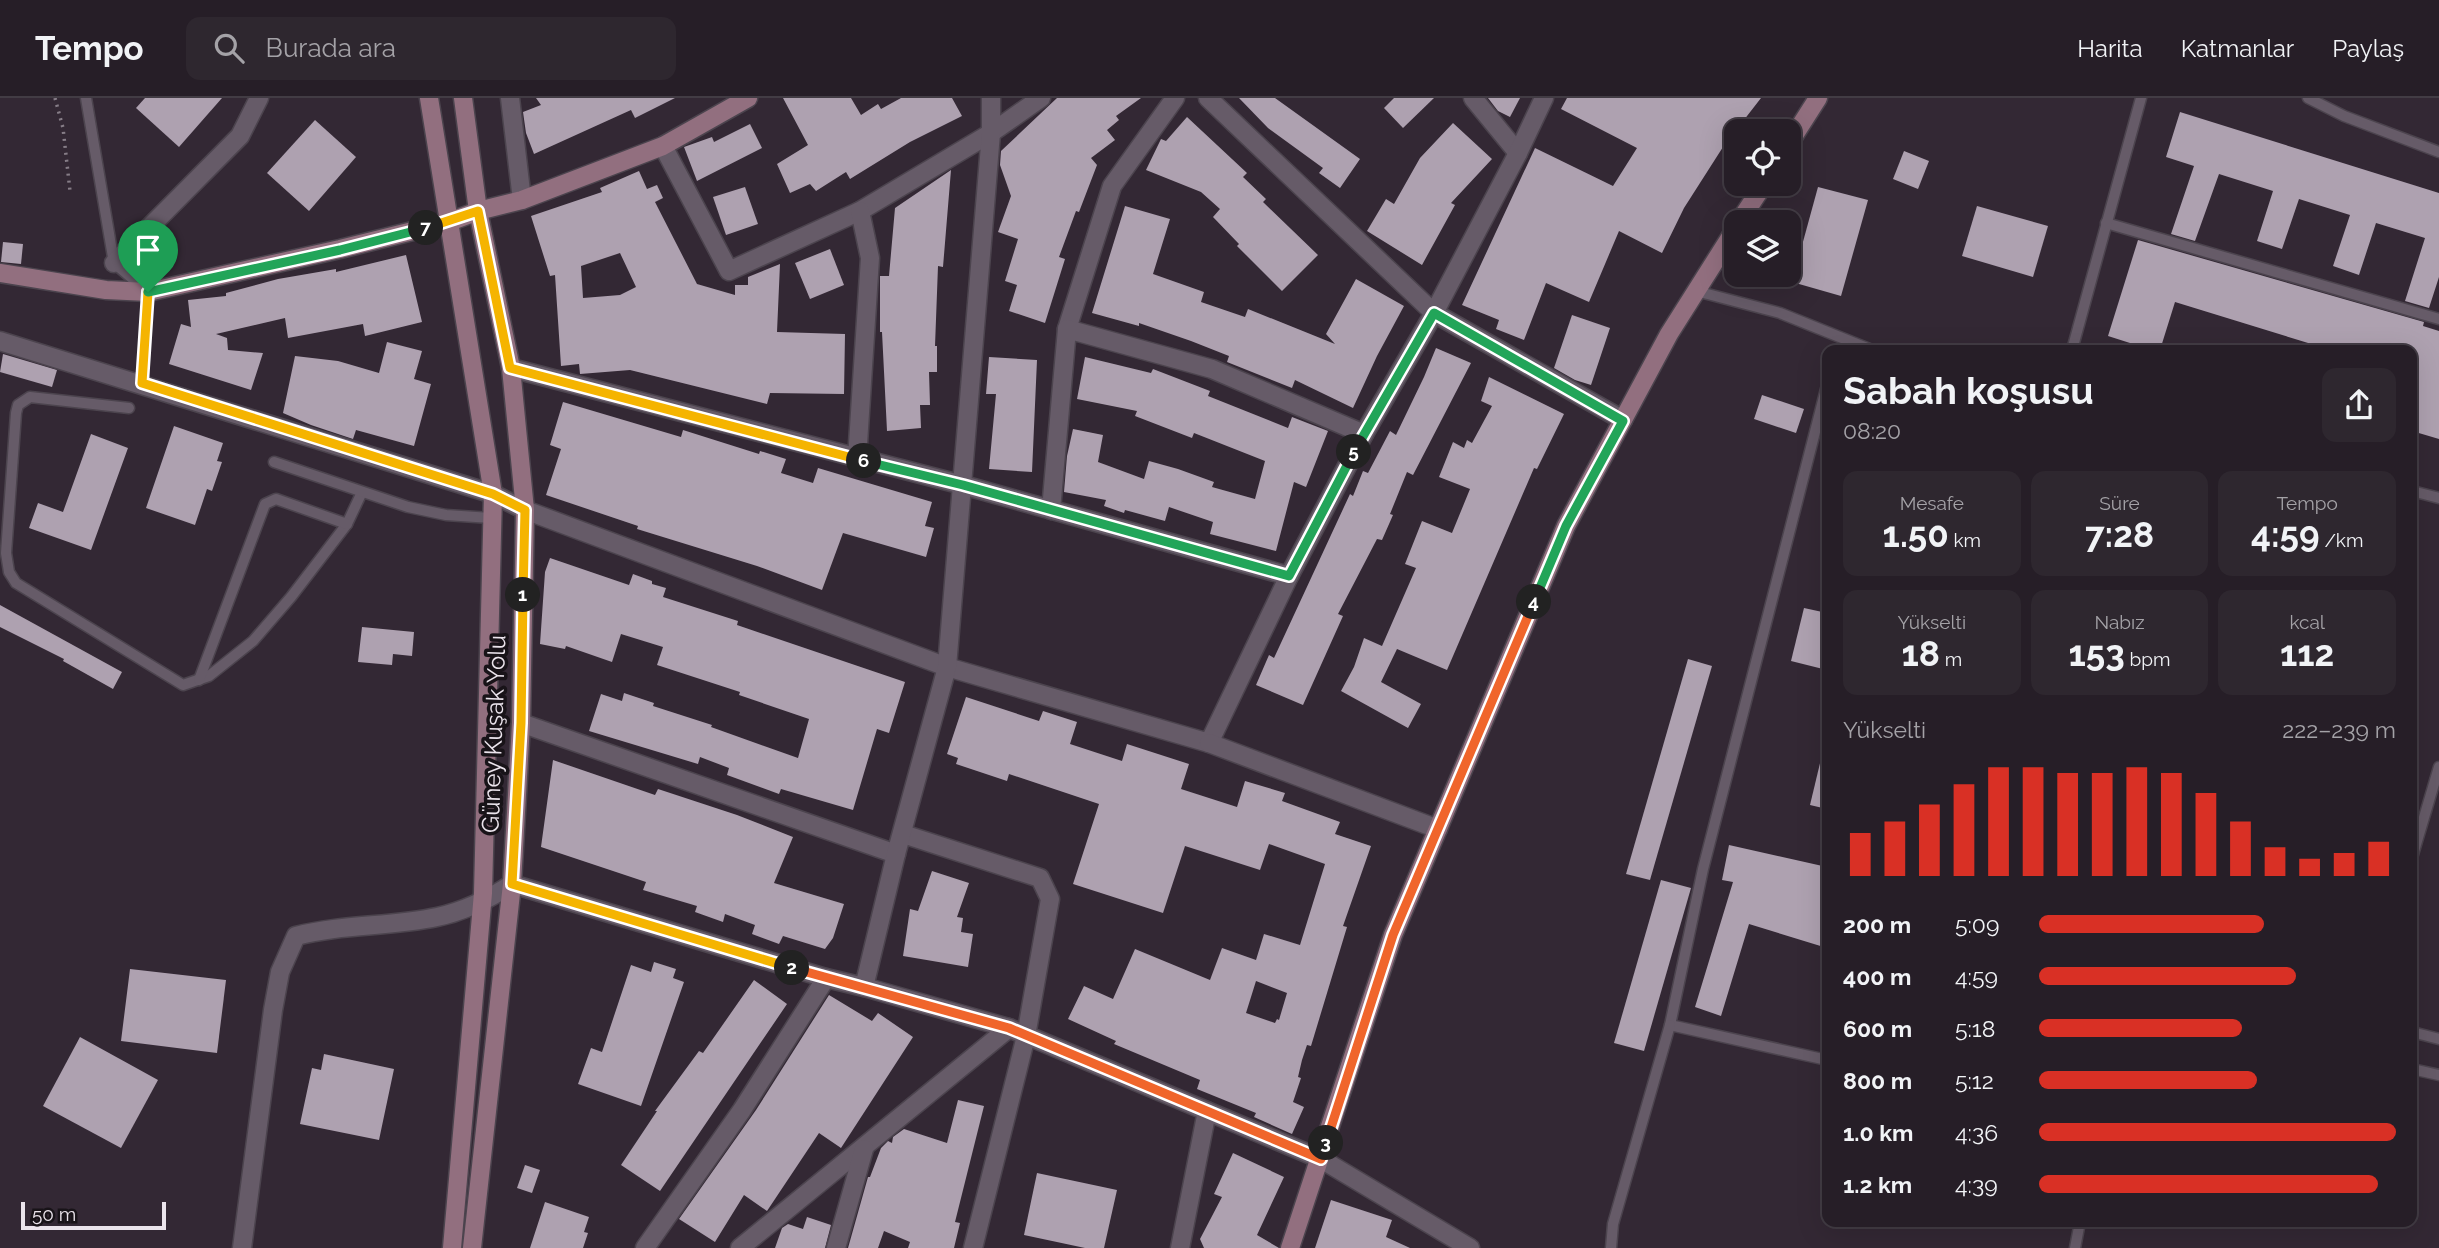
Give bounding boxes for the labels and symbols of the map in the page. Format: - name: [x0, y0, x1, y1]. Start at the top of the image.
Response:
- pin: 7: [408, 211, 444, 246]
- pin: [118, 220, 178, 292]
- pin: 5: [1336, 434, 1372, 470]
- pin: 6: [846, 444, 882, 478]
- pin: 1: [505, 578, 540, 612]
- pin: 4: [1516, 584, 1552, 620]
- street label: Güney Kuşak Yolu: [476, 635, 511, 833]
- pin: 2: [774, 950, 810, 986]
- pin: 3: [1308, 1126, 1344, 1160]
- scale bar: [21, 1199, 166, 1231]

